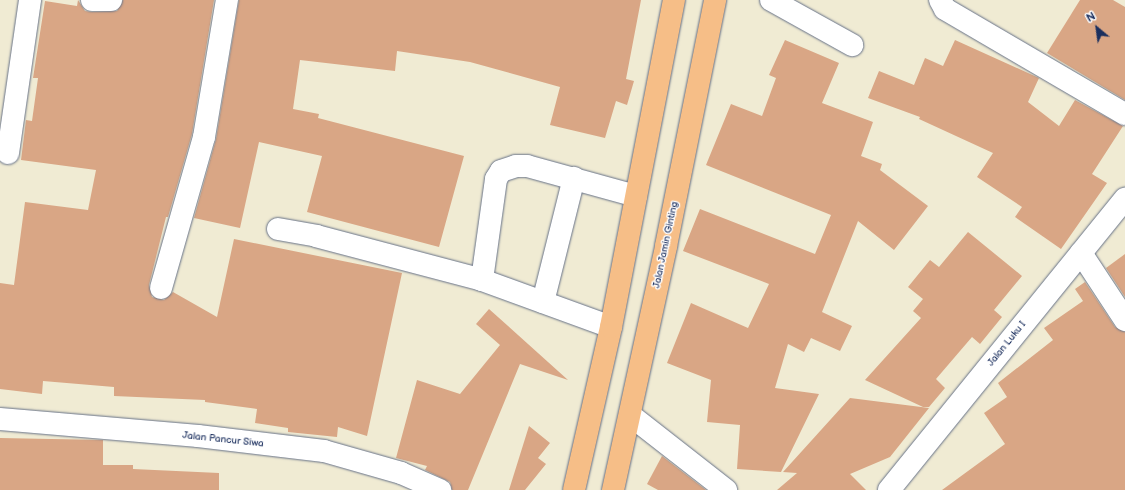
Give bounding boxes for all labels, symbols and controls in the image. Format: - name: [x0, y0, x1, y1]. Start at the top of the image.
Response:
- north arrow: [1077, 8, 1117, 48]
- text: N: [1084, 9, 1098, 25]
- street label: Jalan Jamin Ginting: [651, 200, 681, 290]
- street label: Jalan Luku I: [985, 319, 1029, 369]
- street label: Jalan Pancur Siwa: [182, 430, 264, 450]

